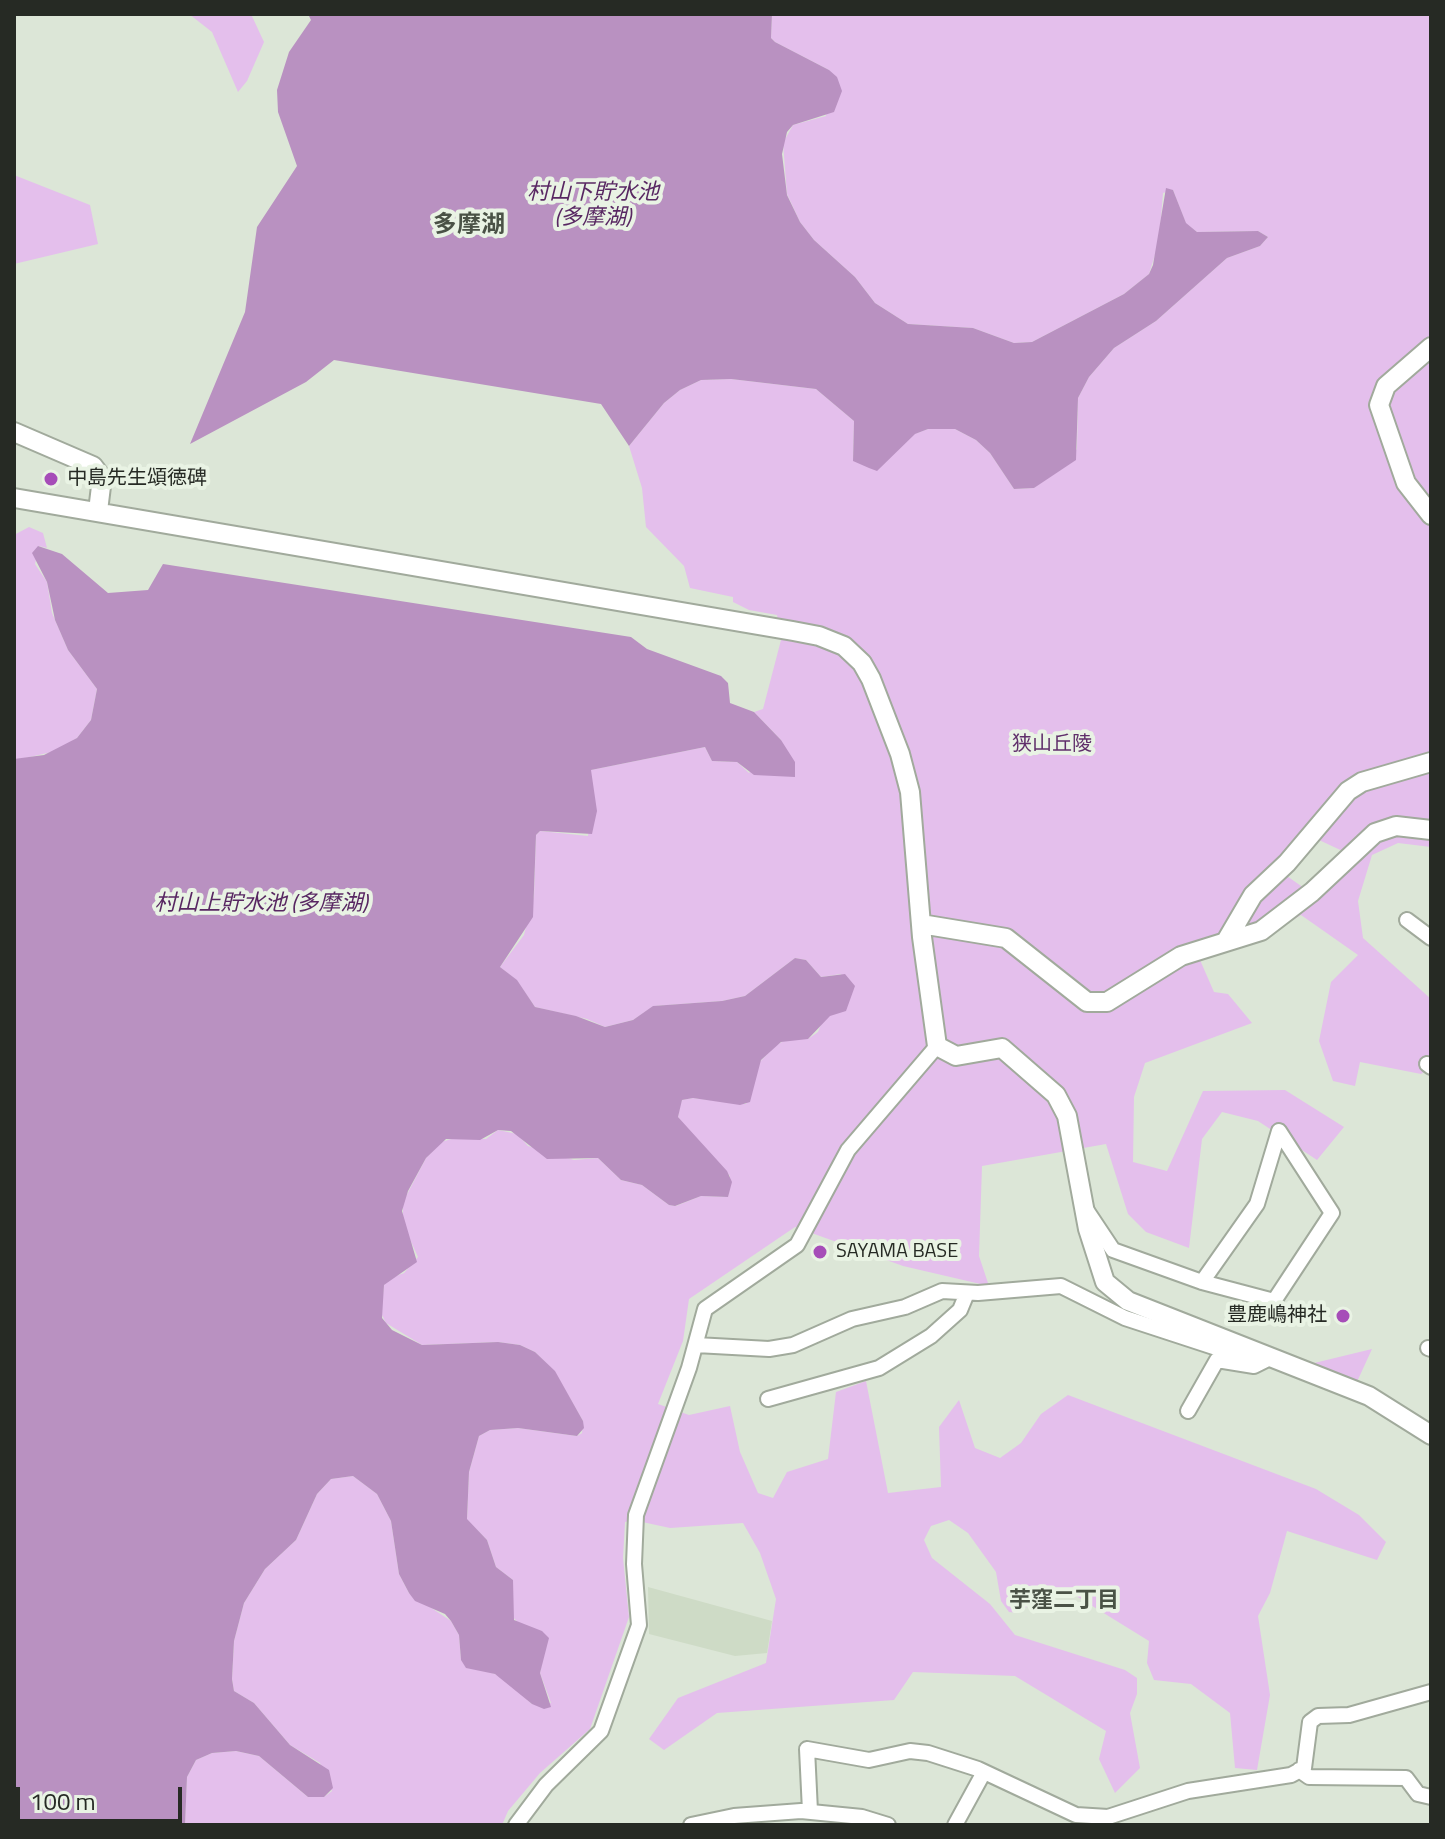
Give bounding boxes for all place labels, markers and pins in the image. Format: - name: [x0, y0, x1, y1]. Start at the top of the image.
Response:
- place label: 中島先生頌徳碑: [67, 467, 207, 491]
- marker: 中島先生頌徳碑: [42, 470, 60, 488]
- place label: SAYAMA BASE: [836, 1240, 958, 1264]
- marker: SAYAMA BASE: [811, 1243, 829, 1261]
- place label: 豊鹿嶋神社: [1227, 1304, 1327, 1328]
- marker: 豊鹿嶋神社: [1334, 1307, 1352, 1325]

